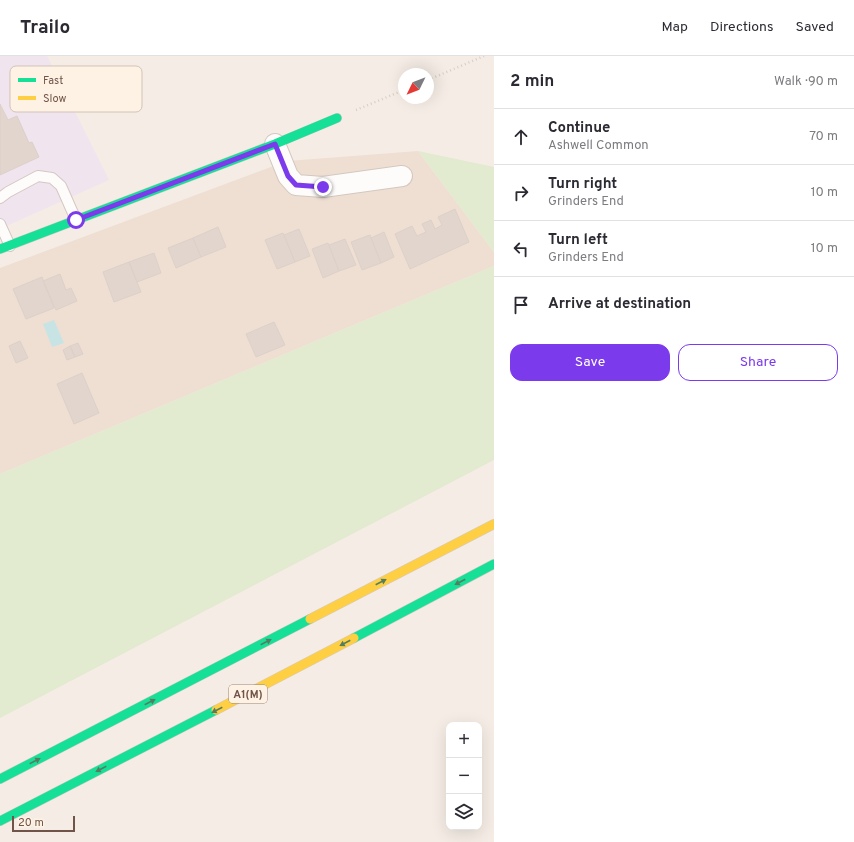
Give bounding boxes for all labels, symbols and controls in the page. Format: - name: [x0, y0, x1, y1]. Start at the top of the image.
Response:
- text: Trailo: [20, 16, 70, 40]
- text: Map: [662, 19, 688, 36]
- text: Directions: [710, 19, 774, 36]
- text: Saved: [796, 19, 834, 36]
- legend: [10, 66, 142, 112]
- north arrow: [398, 68, 434, 104]
- text: 2 min: [510, 71, 554, 93]
- text: Fast: [43, 74, 63, 88]
- text: Walk · 90 m: [774, 74, 838, 90]
- text: Slow: [43, 92, 66, 106]
- text: Continue: [548, 119, 610, 138]
- icon: ahead: [510, 126, 532, 148]
- text: 70 m: [809, 129, 838, 145]
- text: Ashwell Common: [548, 138, 649, 154]
- text: Turn right: [548, 175, 617, 194]
- route end: [314, 178, 332, 196]
- icon: right: [510, 182, 532, 204]
- text: 10 m: [811, 185, 838, 201]
- text: Grinders End: [548, 194, 624, 210]
- route start: [67, 211, 85, 229]
- text: Turn left: [548, 231, 608, 250]
- icon: left: [510, 238, 532, 260]
- text: 10 m: [811, 241, 838, 257]
- text: Grinders End: [548, 250, 624, 266]
- icon: arrive: [510, 294, 532, 316]
- text: Arrive at destination: [548, 295, 691, 314]
- button: Save: [510, 344, 670, 381]
- button: Share: [678, 344, 838, 381]
- one-way arrow: [375, 579, 387, 585]
- one-way arrow: [454, 579, 465, 586]
- one-way arrow: [260, 639, 271, 645]
- one-way arrow: [339, 640, 350, 646]
- road number: A1(M): [229, 685, 267, 703]
- one-way arrow: [144, 699, 156, 705]
- one-way arrow: [211, 707, 223, 713]
- map controls: [446, 722, 482, 830]
- button: +: [446, 722, 482, 758]
- one-way arrow: [29, 758, 40, 765]
- button: −: [446, 758, 482, 794]
- one-way arrow: [95, 766, 107, 772]
- button: layers: [446, 794, 482, 830]
- scale bar: [12, 814, 75, 833]
- text: 20 m: [18, 816, 44, 830]

